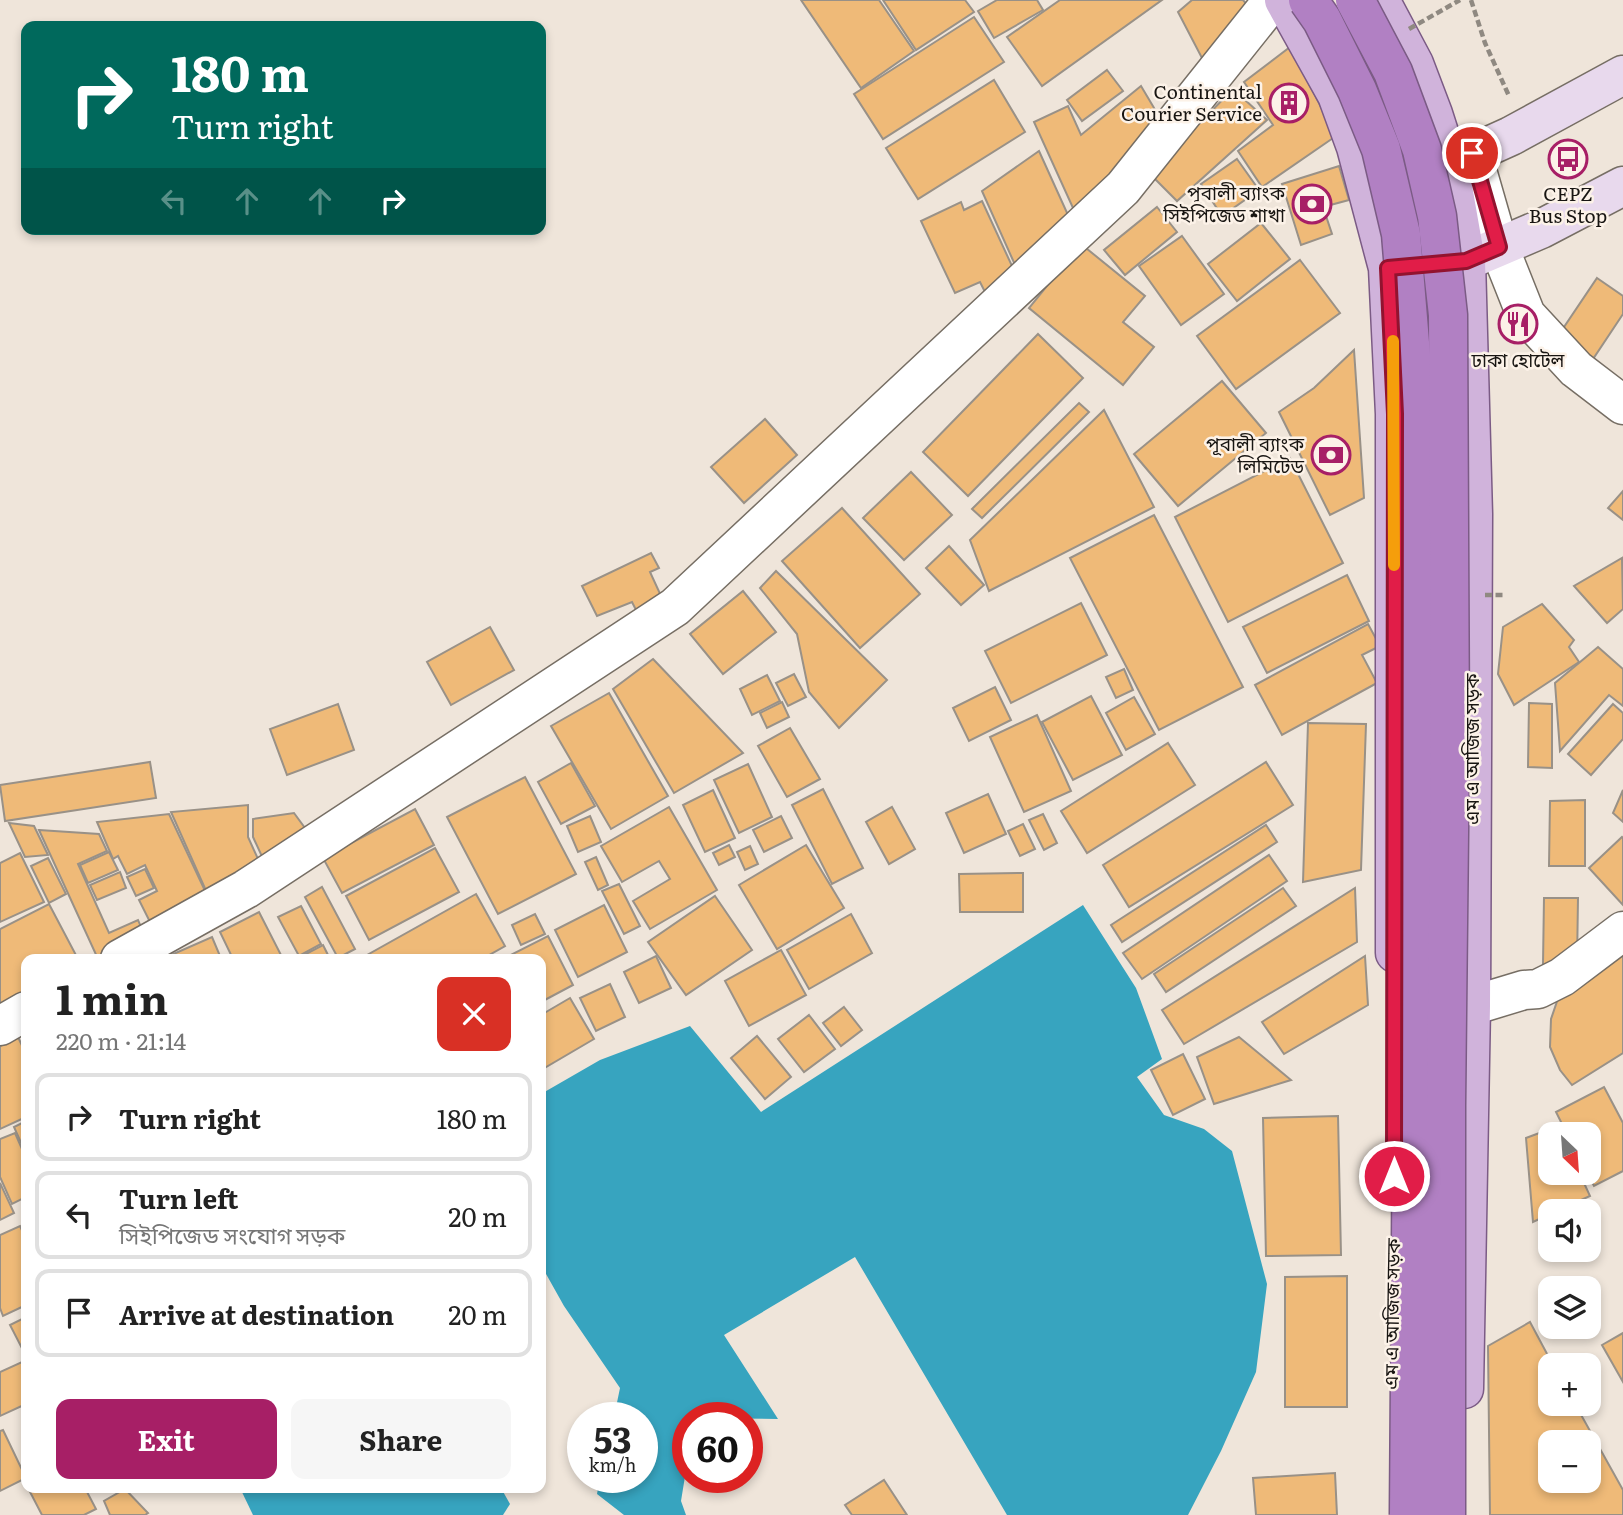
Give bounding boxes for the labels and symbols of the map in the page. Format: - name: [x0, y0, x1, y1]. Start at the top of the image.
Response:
- place label: Continental Courier Service: [1121, 77, 1262, 127]
- building icon: Continental Courier Service: [1268, 82, 1310, 124]
- pin: [1442, 123, 1502, 183]
- bus stop icon: CEPZ Bus Stop: [1547, 138, 1589, 180]
- place label: পূবালী ব্যাংক সিইপিজেড শাখা: [1162, 178, 1286, 228]
- place label: CEPZ Bus Stop: [1529, 179, 1607, 229]
- bank icon: পূবালী ব্যাংক সিইপিজেড শাখা: [1291, 183, 1333, 225]
- restaurant icon: ঢাকা হোটেল: [1497, 303, 1539, 345]
- place label: ঢাকা হোটেল: [1471, 345, 1566, 373]
- place label: পূবালী ব্যাংক লিমিটেড: [1206, 429, 1305, 479]
- bank icon: পূবালী ব্যাংক লিমিটেড: [1310, 434, 1352, 476]
- street label: এম এ আজিজ সড়ক: [1457, 673, 1485, 825]
- north arrow: [1538, 1122, 1601, 1185]
- position arrow: [1357, 1139, 1431, 1213]
- street label: এম এ আজিজ সড়ক: [1376, 1237, 1406, 1390]
- speed limit sign: 60: [672, 1402, 763, 1493]

